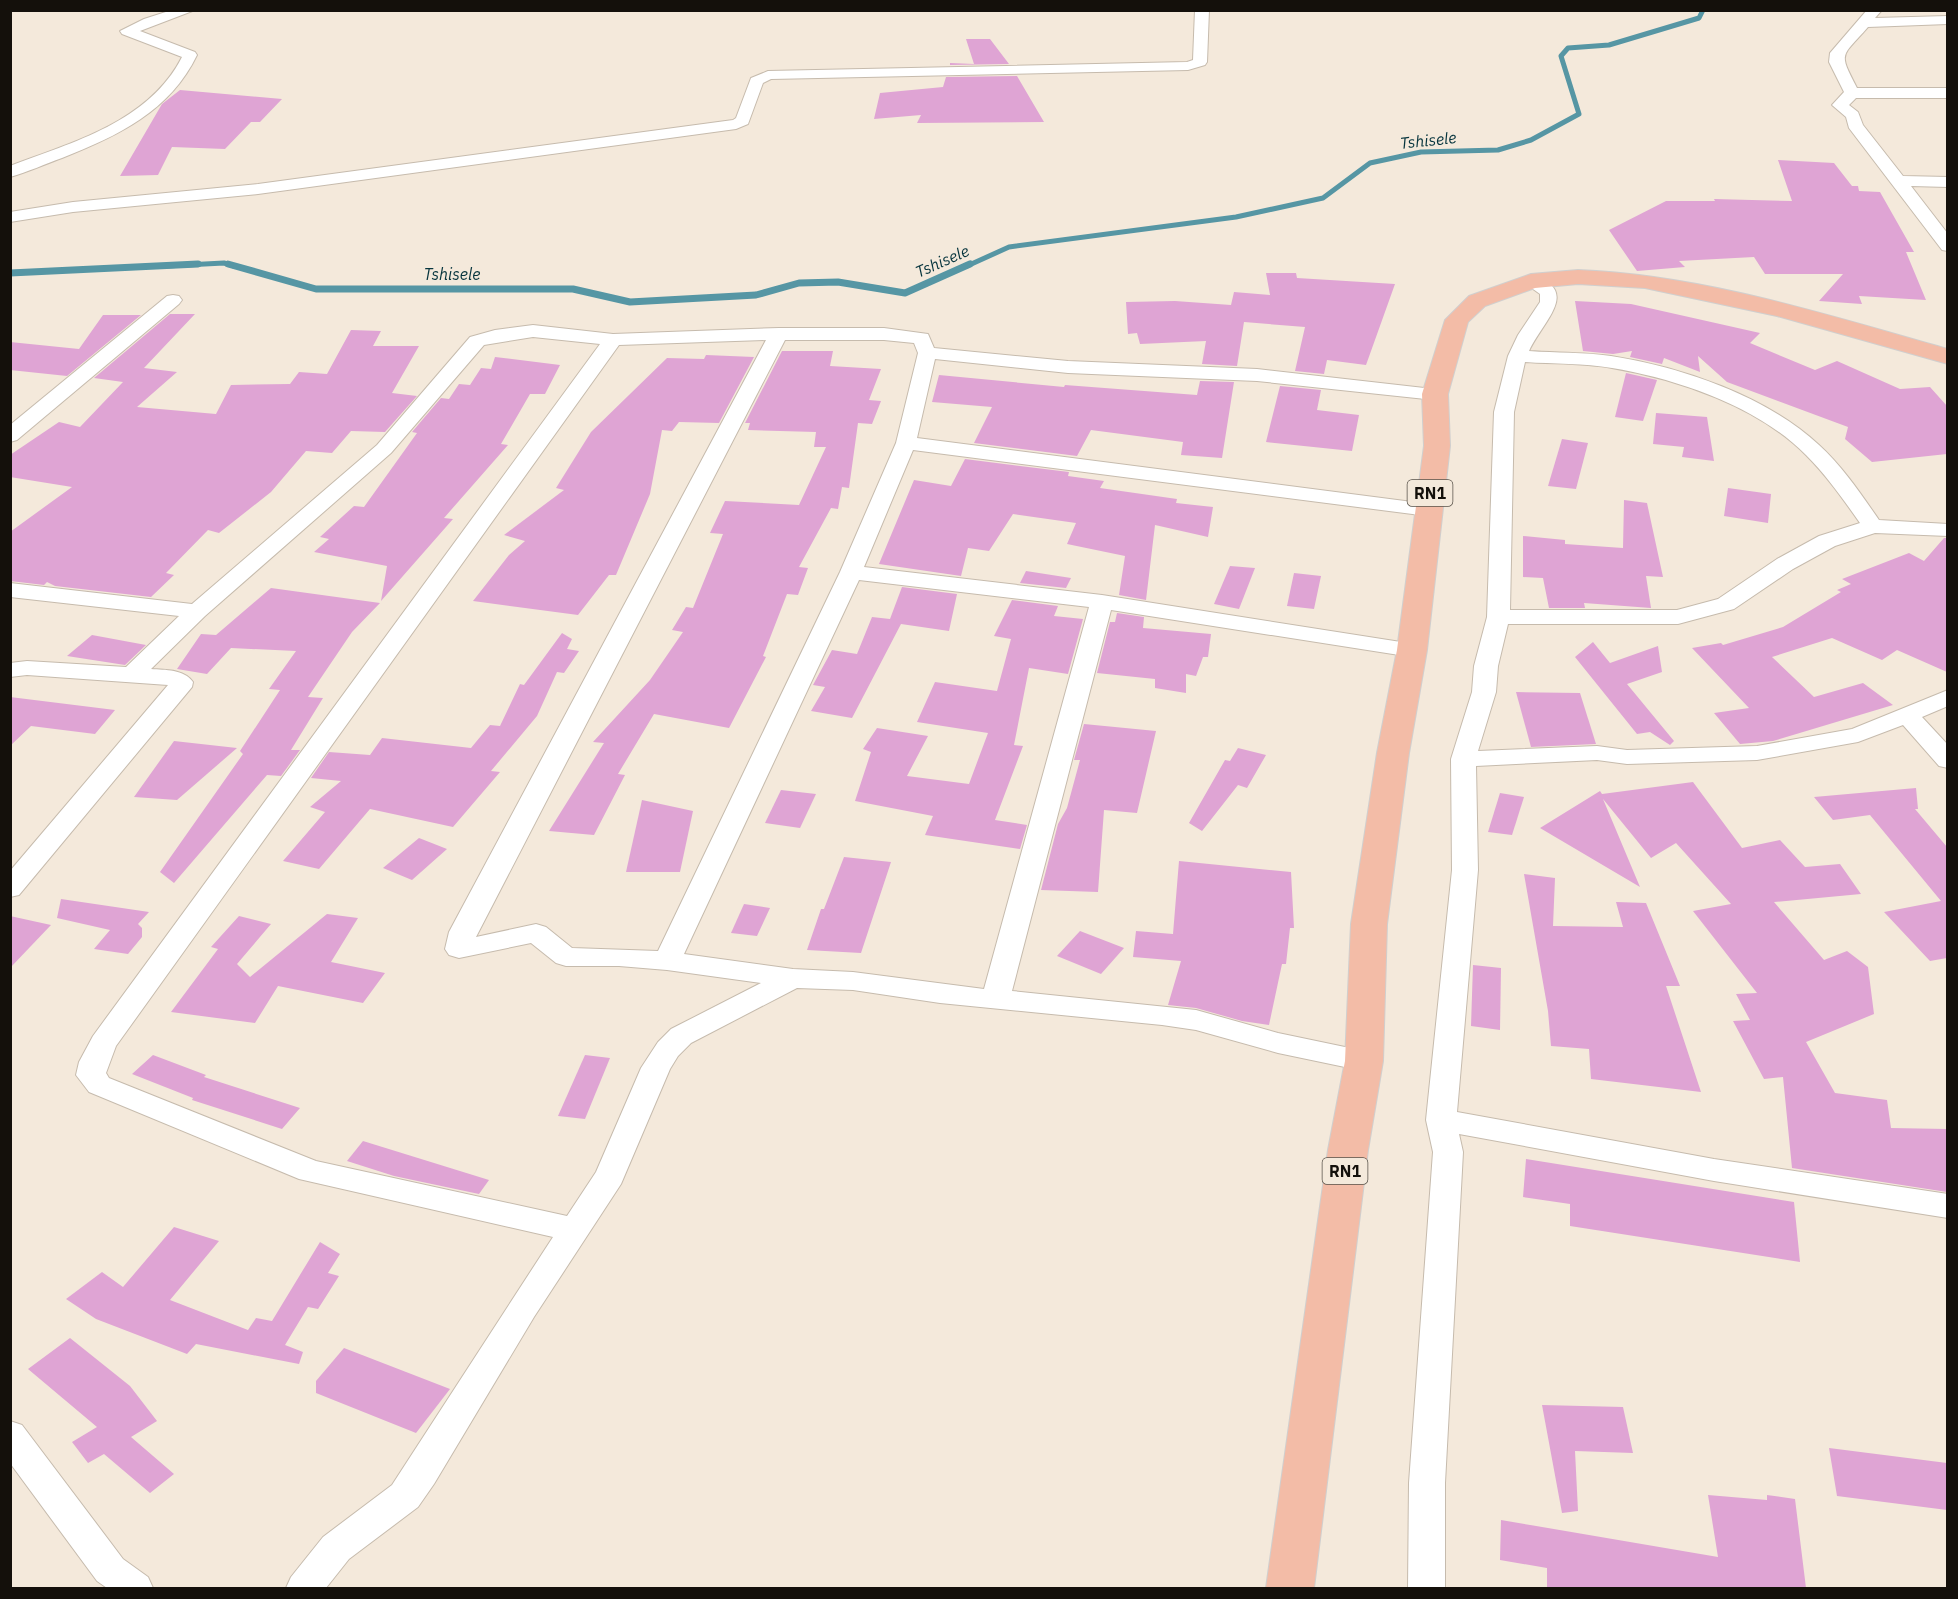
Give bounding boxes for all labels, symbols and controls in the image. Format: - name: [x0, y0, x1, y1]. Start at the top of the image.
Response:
- water label: Tshisele: [1399, 127, 1457, 153]
- water label: Tshisele: [912, 240, 972, 282]
- water label: Tshisele: [424, 264, 480, 284]
- road number: RN1: [1408, 480, 1452, 506]
- road number: RN1: [1322, 1158, 1368, 1184]

